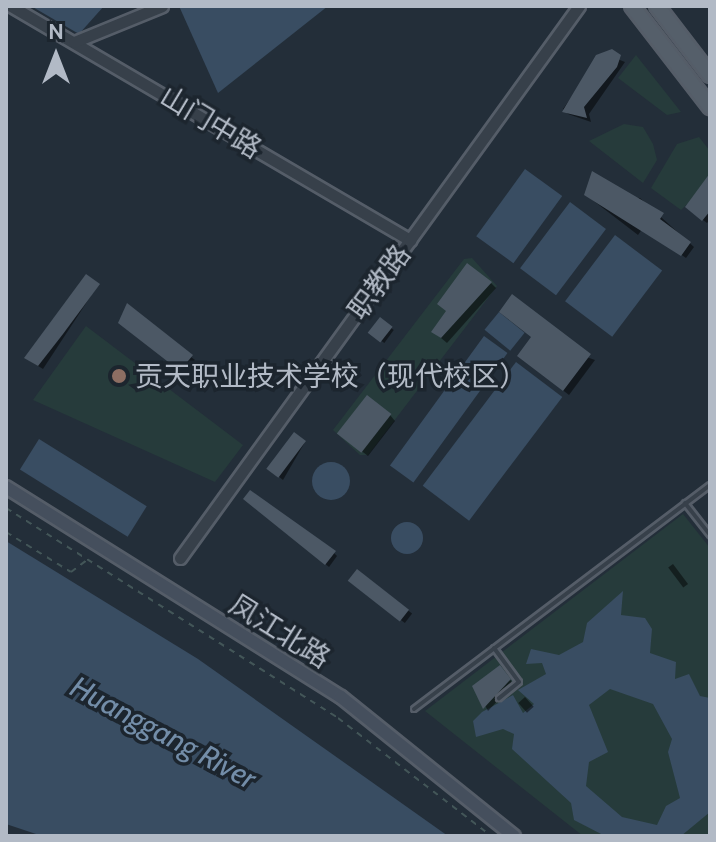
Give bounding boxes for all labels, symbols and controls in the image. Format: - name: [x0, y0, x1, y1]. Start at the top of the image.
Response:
- north arrow: [16, 16, 96, 96]
- text: N: [48, 18, 64, 45]
- street label: 山门中路: [154, 79, 268, 165]
- street label: 职教路: [341, 238, 417, 326]
- place label: 贡天职业技术学校（现代校区）: [135, 359, 527, 393]
- marker: 贡天职业技术学校（现代校区）: [110, 367, 128, 385]
- street label: 凤江北路: [224, 587, 336, 675]
- water label: Huanggang River: [64, 669, 262, 797]

